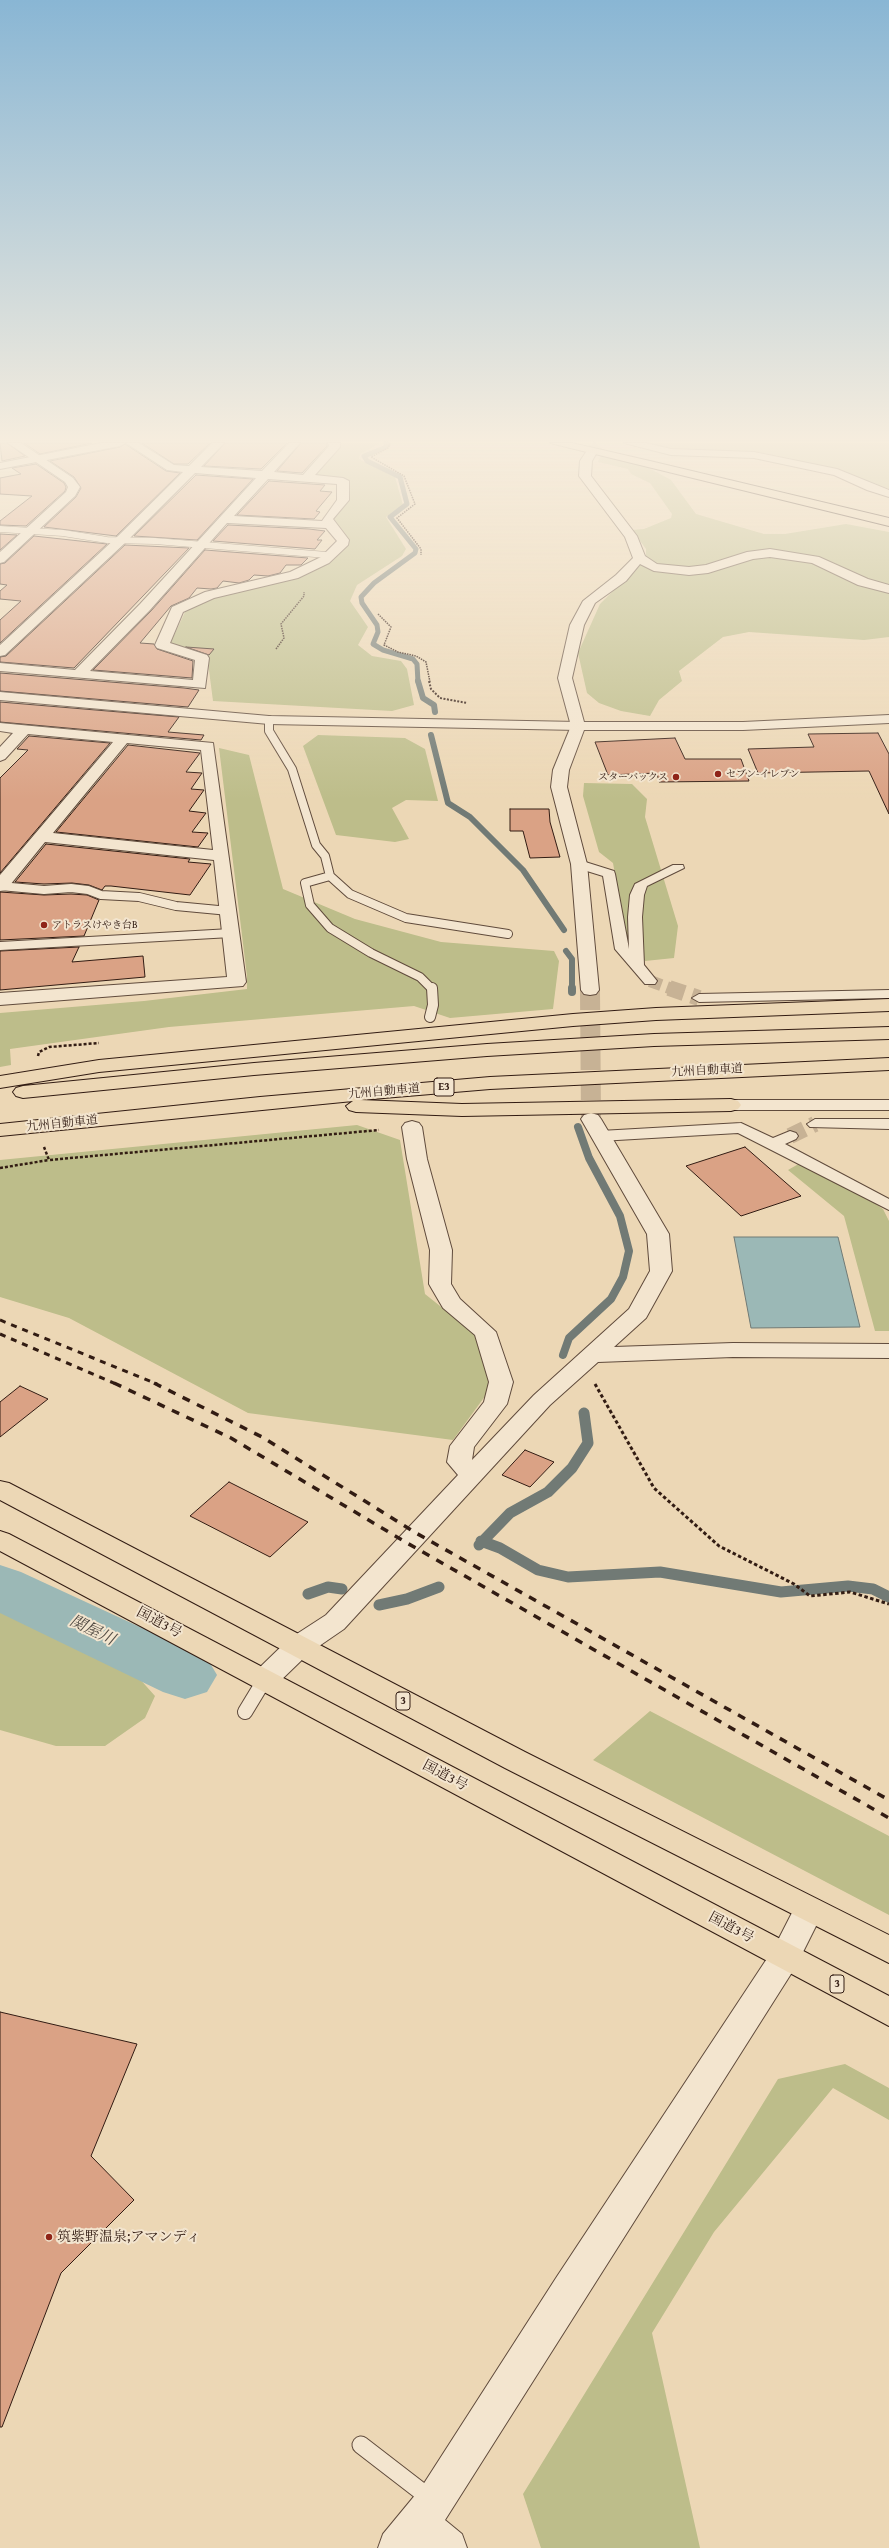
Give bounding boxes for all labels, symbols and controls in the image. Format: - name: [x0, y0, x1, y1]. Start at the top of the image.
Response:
- place label: セブン-イレブン: [726, 768, 799, 780]
- marker: セブン-イレブン: [713, 769, 723, 779]
- place label: スターバックス: [598, 771, 668, 783]
- marker: スターバックス: [671, 772, 681, 782]
- place label: アトラスけやき台B: [52, 919, 138, 931]
- marker: アトラスけやき台B: [39, 920, 49, 930]
- street label: 九州自動車道: [671, 1062, 743, 1080]
- road number: E3: [434, 1078, 454, 1096]
- street label: 九州自動車道: [348, 1082, 420, 1102]
- street label: 九州自動車道: [25, 1113, 99, 1135]
- street label: 国道3号: [134, 1604, 184, 1642]
- water label: 関屋川: [66, 1612, 118, 1650]
- road number: 3: [396, 1692, 410, 1710]
- street label: 国道3号: [420, 1757, 470, 1795]
- street label: 国道3号: [706, 1909, 756, 1947]
- road number: 3: [830, 1975, 844, 1993]
- place label: 筑紫野温泉;アマンディ: [57, 2229, 200, 2245]
- marker: 筑紫野温泉;アマンディ: [44, 2232, 54, 2242]

